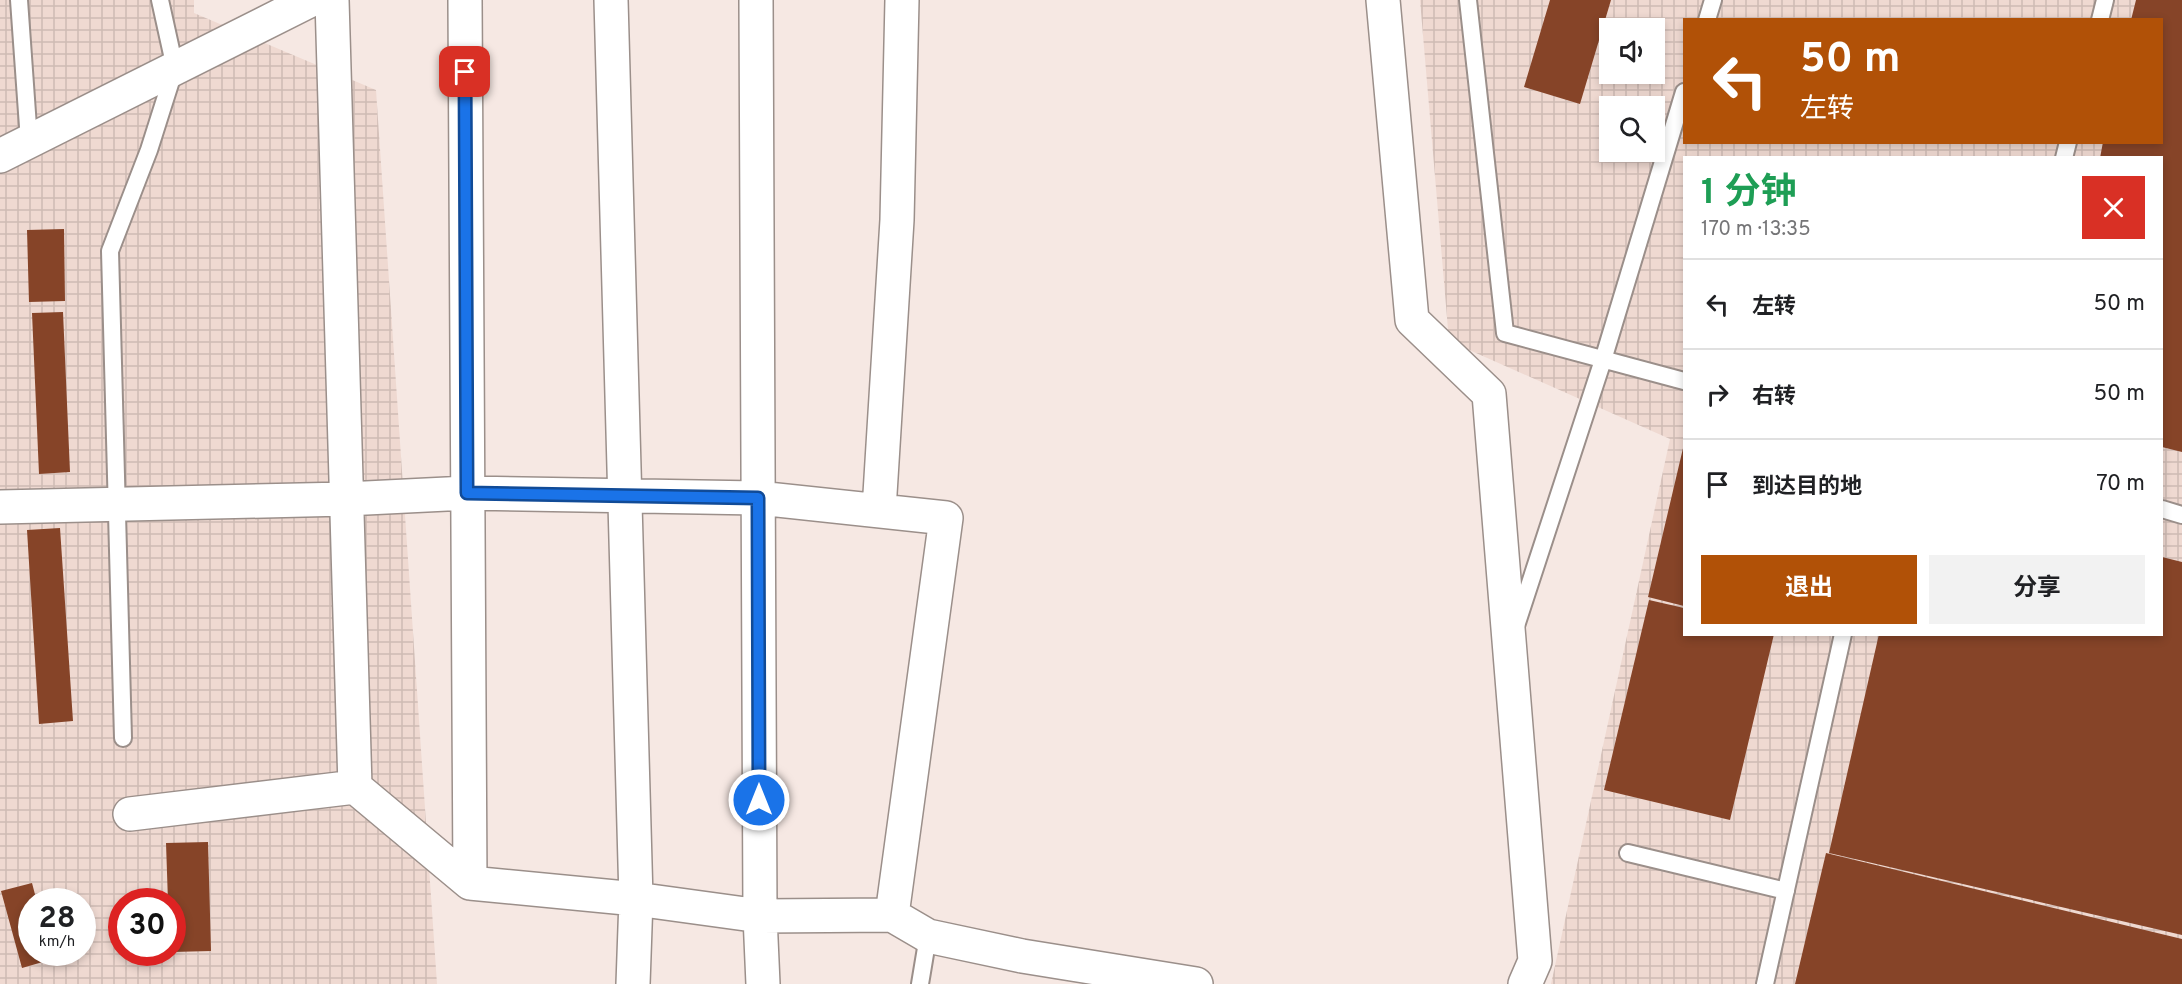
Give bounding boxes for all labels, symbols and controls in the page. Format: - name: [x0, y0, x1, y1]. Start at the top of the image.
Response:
- map controls: [1599, 18, 1665, 162]
- button: sound: [1599, 18, 1665, 84]
- text: 50 m: [1800, 34, 1901, 87]
- icon: left: [1701, 42, 1779, 120]
- pin: [439, 46, 490, 97]
- icon: arrive: [448, 55, 481, 88]
- text: 左转: [1800, 93, 1854, 127]
- button: search: [1599, 96, 1665, 162]
- text: 1 分钟: [1701, 171, 1796, 217]
- button: close: [2082, 176, 2145, 239]
- text: 170 m · 13:35: [1701, 217, 1811, 243]
- icon: left: [1701, 288, 1734, 321]
- text: 50 m: [2093, 291, 2145, 318]
- text: 左转: [1752, 294, 1796, 321]
- icon: right: [1701, 378, 1734, 411]
- text: 50 m: [2093, 381, 2145, 408]
- text: 右转: [1752, 384, 1796, 411]
- icon: arrive: [1701, 468, 1734, 501]
- text: 70 m: [2096, 471, 2145, 498]
- text: 到达目的地: [1752, 474, 1862, 501]
- button: 退出: [1701, 555, 1917, 624]
- button: 分享: [1929, 555, 2145, 624]
- position arrow: [727, 768, 791, 832]
- speed limit sign: 30: [108, 888, 186, 966]
- text: 28: [38, 901, 76, 938]
- text: km/h: [39, 933, 75, 952]

